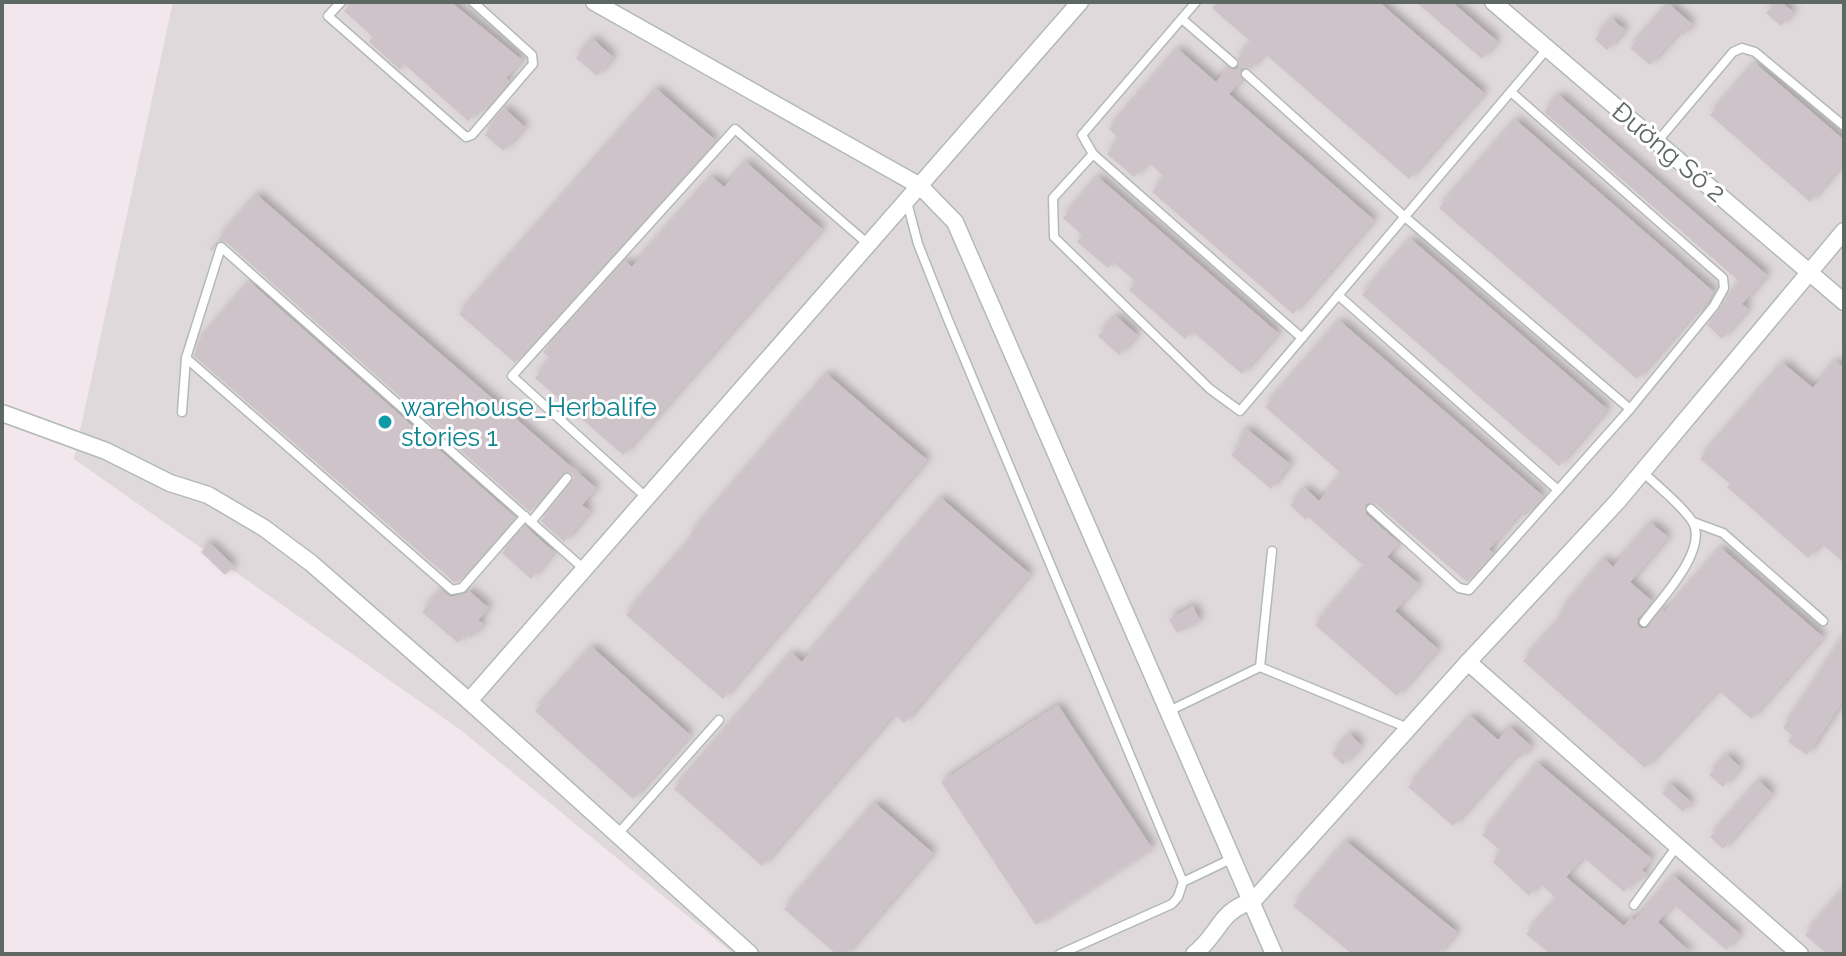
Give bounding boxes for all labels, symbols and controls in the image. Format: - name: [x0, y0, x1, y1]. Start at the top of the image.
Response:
- street label: Đường Số 2: [1606, 96, 1732, 208]
- place label: warehouse_Herbalife stories 1: [401, 392, 657, 452]
- marker: warehouse_Herbalife stories 1: [376, 413, 394, 431]

